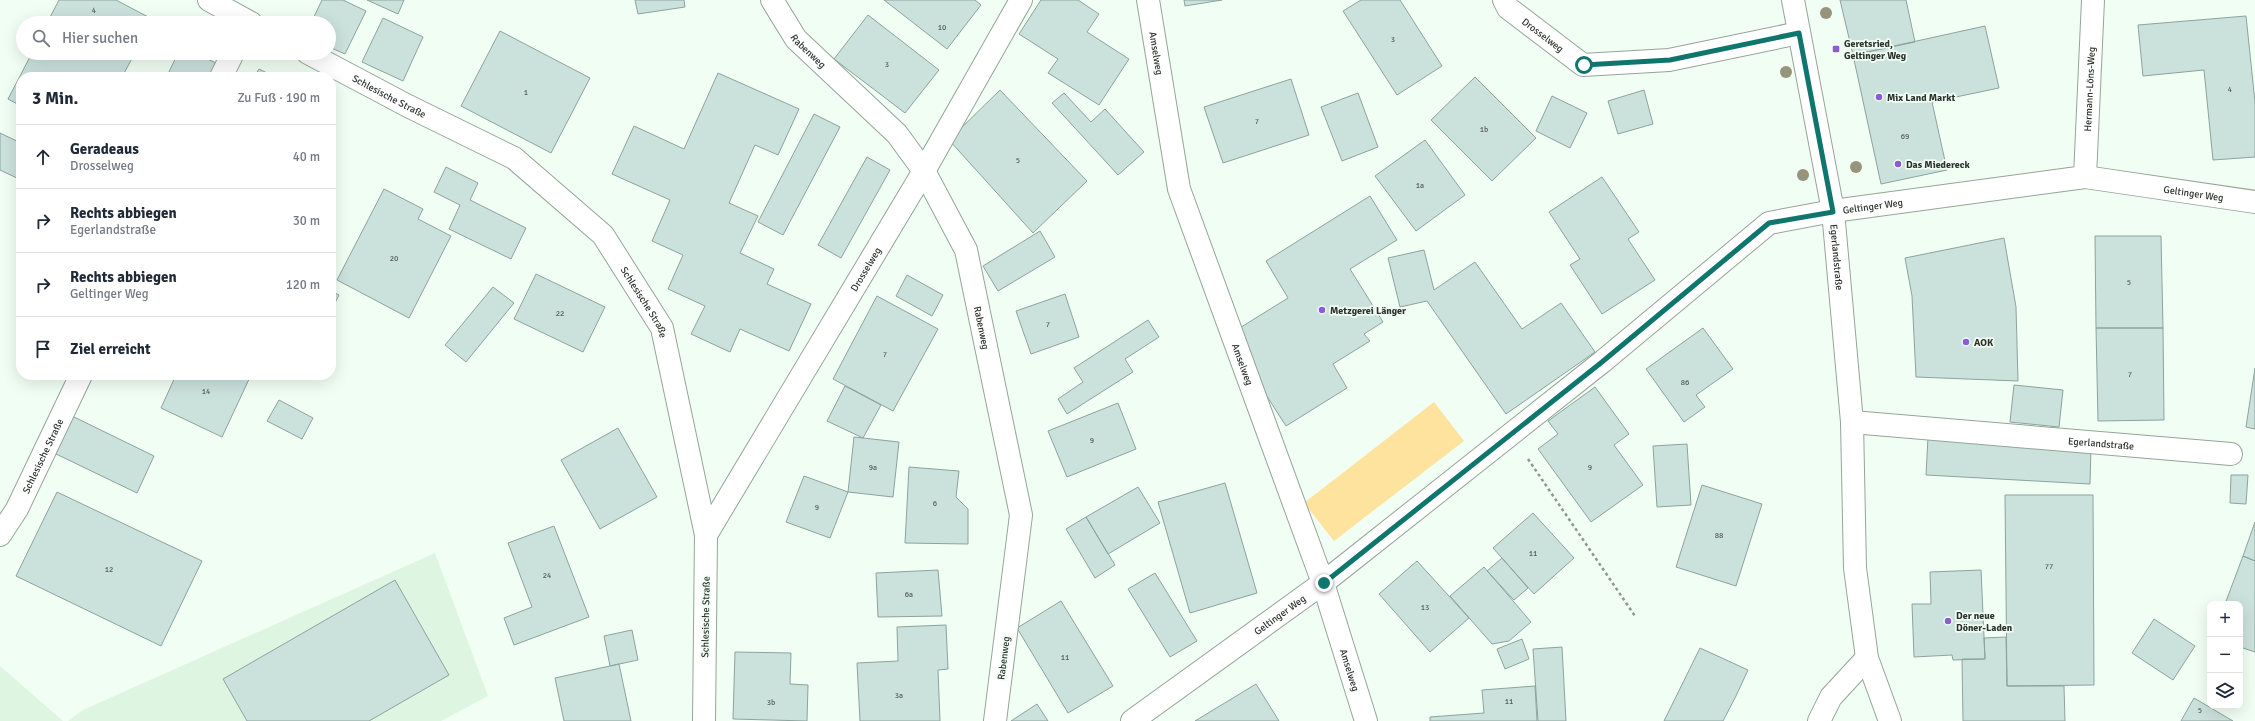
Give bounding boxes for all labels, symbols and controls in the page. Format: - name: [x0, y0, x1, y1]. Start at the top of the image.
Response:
- house number: 4: [92, 5, 97, 15]
- search box: [16, 16, 336, 60]
- street label: Drosselweg: [1519, 16, 1566, 55]
- house number: 10: [938, 22, 946, 32]
- icon: search: [30, 27, 52, 49]
- text: Hier suchen: [62, 29, 138, 47]
- street label: Amselweg: [1146, 31, 1165, 76]
- street label: Rabenweg: [788, 32, 828, 71]
- house number: 3: [1391, 34, 1395, 44]
- place label: Geretsried, Geltinger Weg: [1844, 38, 1907, 62]
- marker: Geretsried, Geltinger Weg: [1831, 44, 1841, 54]
- street label: Hermann-Löns-Weg: [2082, 46, 2098, 132]
- route start: [1575, 56, 1593, 74]
- house number: 3: [885, 59, 889, 69]
- street label: Schlesische Straße: [350, 73, 428, 121]
- house number: 4: [2228, 84, 2233, 94]
- house number: 1: [524, 87, 528, 97]
- text: 3 Min.: [32, 88, 78, 109]
- text: Zu Fuß · 190 m: [237, 90, 320, 106]
- marker: Mix Land Markt: [1874, 92, 1884, 102]
- place label: Mix Land Markt: [1887, 92, 1955, 104]
- house number: 7: [1255, 116, 1259, 126]
- house number: 1b: [1480, 124, 1488, 134]
- house number: 69: [1901, 131, 1909, 141]
- text: Geradeaus: [70, 140, 139, 158]
- icon: ahead: [32, 146, 54, 168]
- text: 40 m: [293, 149, 320, 165]
- house number: 5: [1016, 155, 1020, 165]
- text: Drosselweg: [70, 158, 134, 174]
- marker: Das Miedereck: [1893, 159, 1903, 169]
- place label: Das Miedereck: [1906, 159, 1970, 171]
- house number: 1a: [1416, 180, 1424, 190]
- street label: Geltinger Weg: [2163, 184, 2224, 204]
- street label: Geltinger Weg: [1842, 197, 1904, 217]
- text: Rechts abbiegen: [70, 204, 177, 222]
- icon: right: [32, 210, 54, 232]
- text: 30 m: [293, 213, 320, 229]
- text: Egerlandstraße: [70, 222, 156, 238]
- street label: Egerlandstraße: [1827, 224, 1845, 291]
- street label: Drosselweg: [848, 245, 884, 294]
- house number: 20: [390, 253, 398, 263]
- street label: Schlesische Straße: [618, 265, 669, 339]
- text: Rechts abbiegen: [70, 268, 177, 286]
- icon: right: [32, 274, 54, 296]
- text: 120 m: [286, 277, 320, 293]
- house number: 5: [2127, 277, 2131, 287]
- text: Geltinger Weg: [70, 286, 149, 302]
- street label: Rabenweg: [971, 305, 991, 351]
- marker: Metzgerei Länger: [1317, 305, 1327, 315]
- place label: Metzgerei Länger: [1330, 305, 1406, 317]
- house number: 22: [556, 308, 564, 318]
- house number: 7: [1046, 319, 1050, 329]
- marker: AOK: [1961, 337, 1971, 347]
- place label: AOK: [1974, 337, 1994, 349]
- icon: arrive: [32, 338, 54, 360]
- text: Ziel erreicht: [70, 340, 151, 358]
- street label: Amselweg: [1229, 342, 1255, 387]
- house number: 7: [883, 349, 887, 359]
- house number: 7: [2128, 369, 2132, 379]
- house number: 86: [1681, 377, 1689, 387]
- house number: 14: [202, 386, 211, 396]
- street label: Schlesische Straße: [20, 417, 66, 496]
- house number: 9: [1090, 435, 1094, 445]
- street label: Egerlandstraße: [2068, 435, 2135, 453]
- house number: 9a: [869, 462, 877, 472]
- house number: 9: [1588, 462, 1592, 472]
- house number: 6: [933, 498, 937, 508]
- house number: 9: [815, 502, 819, 512]
- house number: 88: [1715, 530, 1723, 540]
- house number: 11: [1529, 548, 1537, 558]
- house number: 77: [2045, 561, 2053, 571]
- house number: 12: [105, 564, 113, 574]
- house number: 24: [543, 570, 552, 580]
- route end: [1315, 574, 1333, 592]
- street label: Schlesische Straße: [699, 576, 713, 658]
- house number: 6a: [905, 589, 913, 599]
- street label: Geltinger Weg: [1252, 593, 1308, 638]
- map controls: [2207, 601, 2243, 709]
- button: +: [2207, 601, 2243, 637]
- house number: 13: [1421, 602, 1429, 612]
- place label: Der neue Döner-Laden: [1956, 610, 2013, 634]
- marker: Der neue Döner-Laden: [1943, 616, 1953, 626]
- street label: Rabenweg: [995, 636, 1013, 681]
- button: −: [2207, 637, 2243, 673]
- street label: Amselweg: [1337, 647, 1361, 693]
- house number: 11: [1061, 652, 1069, 662]
- button: layers: [2207, 673, 2243, 709]
- house number: 3a: [895, 690, 903, 700]
- house number: 11: [1505, 696, 1513, 706]
- house number: 3b: [767, 697, 775, 707]
- house number: 5: [2198, 705, 2202, 715]

